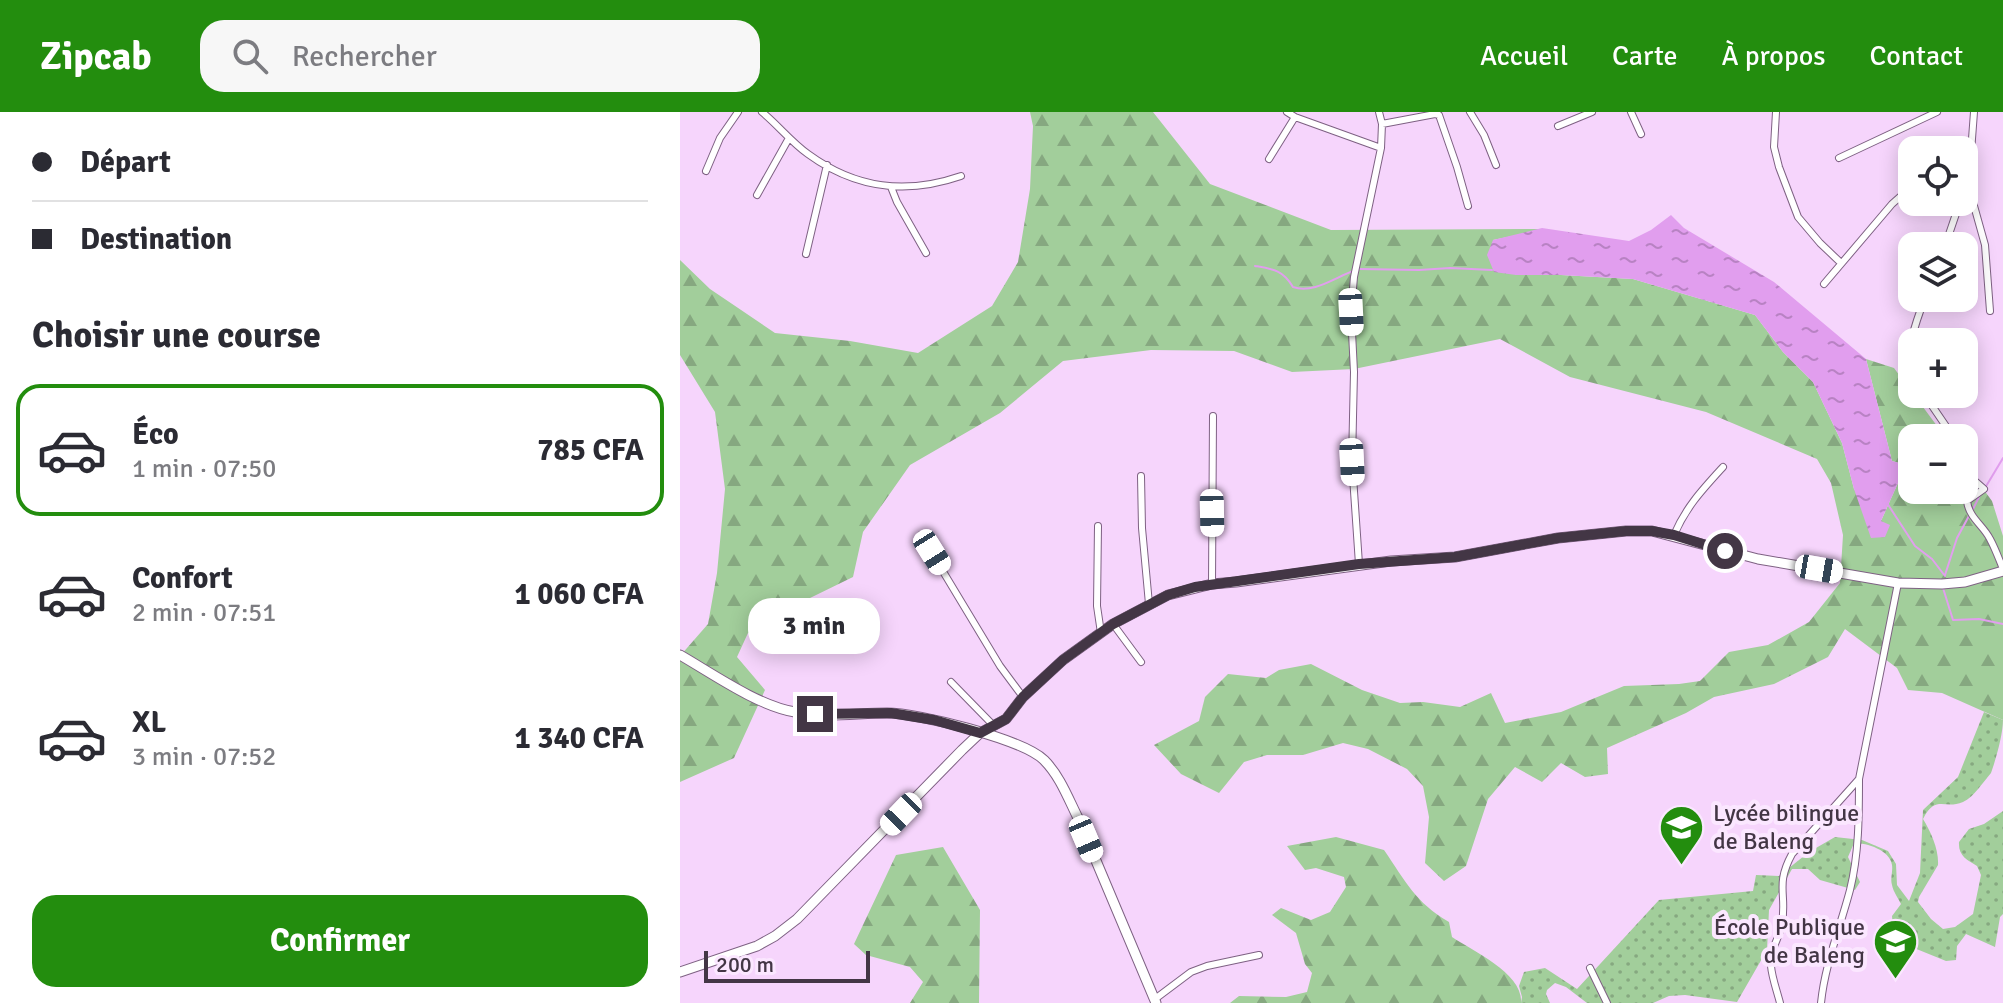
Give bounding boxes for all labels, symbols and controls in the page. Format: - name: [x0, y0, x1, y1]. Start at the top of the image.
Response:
- search box: [200, 20, 760, 92]
- text: Zipcab: [40, 33, 152, 80]
- icon: search: [228, 34, 272, 78]
- text: Rechercher: [292, 38, 437, 75]
- text: Accueil: [1480, 39, 1568, 73]
- text: Carte: [1612, 39, 1677, 73]
- text: À propos: [1721, 39, 1826, 73]
- text: Contact: [1870, 39, 1963, 73]
- map controls: [1898, 136, 1978, 504]
- button: locate: [1898, 136, 1978, 216]
- text: Départ: [80, 144, 171, 181]
- text: Destination: [80, 221, 232, 258]
- button: layers: [1898, 232, 1978, 312]
- car: [1338, 287, 1364, 337]
- text: Choisir une course: [32, 313, 321, 358]
- button: +: [1898, 328, 1978, 408]
- icon: car: [36, 414, 108, 486]
- text: Éco: [132, 416, 179, 453]
- button: −: [1898, 424, 1978, 504]
- text: 785 CFA: [537, 432, 644, 469]
- car: [1339, 437, 1365, 487]
- text: 1 min · 07:50: [132, 453, 276, 485]
- car: [1200, 489, 1224, 537]
- car: [909, 525, 955, 579]
- route start: [1707, 533, 1743, 569]
- car: [1793, 553, 1845, 585]
- icon: car: [36, 558, 108, 630]
- text: Confort: [132, 560, 233, 597]
- text: 1 060 CFA: [514, 576, 644, 613]
- text: 2 min · 07:51: [132, 597, 276, 629]
- callout: 3 min: [749, 598, 881, 654]
- text: 3 min: [783, 610, 845, 642]
- route end: [797, 696, 833, 732]
- icon: car: [36, 702, 108, 774]
- text: XL: [132, 704, 166, 741]
- text: 1 340 CFA: [514, 720, 644, 757]
- text: 3 min · 07:52: [132, 741, 276, 773]
- car: [876, 788, 926, 840]
- place label: Lycée bilingue de Baleng: [1713, 798, 1859, 856]
- school or university icon: Lycée bilingue de Baleng: [1658, 803, 1706, 866]
- car: [1066, 812, 1106, 866]
- button: Confirmer: [32, 895, 648, 987]
- place label: École Publique de Baleng: [1714, 912, 1865, 970]
- school or university icon: École Publique de Baleng: [1872, 917, 1920, 980]
- scale bar: [704, 947, 870, 983]
- text: 200 m: [716, 951, 774, 978]

